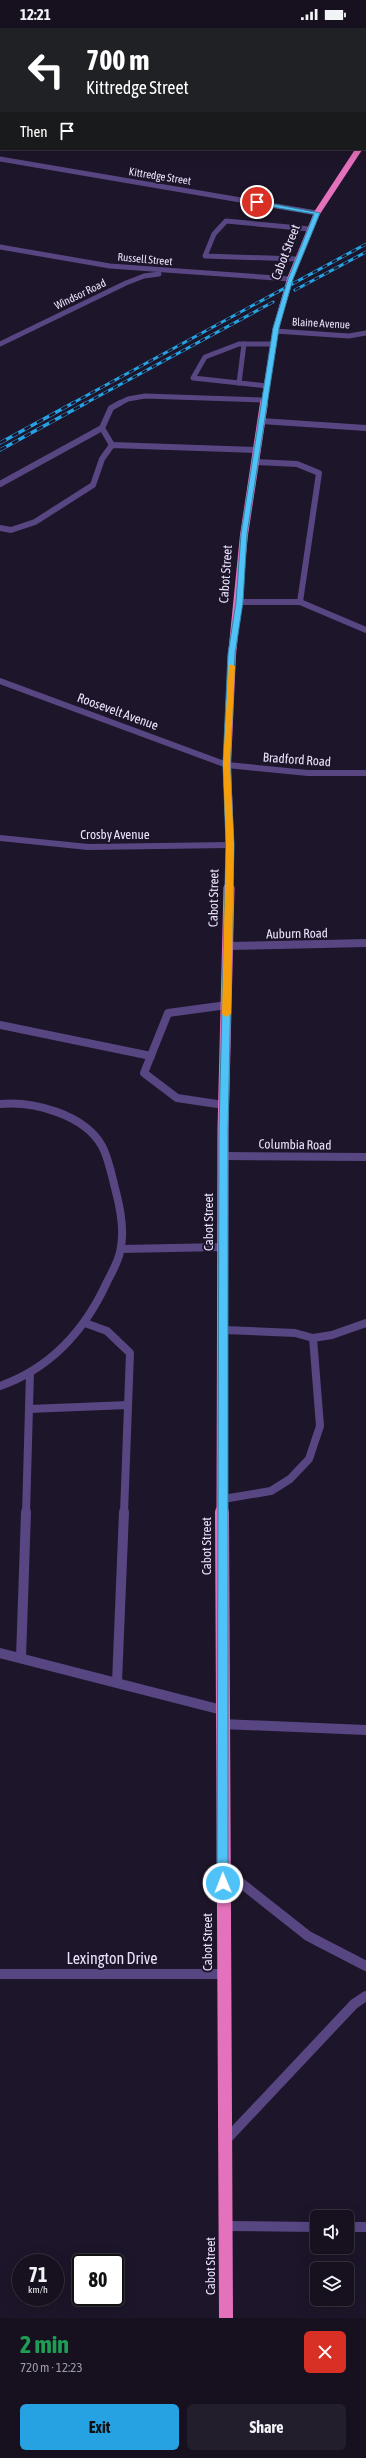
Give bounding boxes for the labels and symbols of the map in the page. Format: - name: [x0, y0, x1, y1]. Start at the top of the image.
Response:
- street label: Kittredge Street: [128, 165, 192, 187]
- pin: [240, 185, 274, 219]
- street label: Cabot Street: [268, 222, 303, 282]
- street label: Russell Street: [117, 251, 173, 267]
- street label: Windsor Road: [52, 276, 108, 312]
- street label: Blaine Avenue: [292, 315, 350, 331]
- street label: Cabot Street: [216, 544, 235, 604]
- street label: Roosevelt Avenue: [75, 690, 160, 733]
- street label: Bradford Road: [262, 750, 332, 769]
- street label: Crosby Avenue: [80, 827, 150, 842]
- street label: Cabot Street: [205, 869, 222, 927]
- street label: Auburn Road: [266, 925, 328, 942]
- street label: Columbia Road: [258, 1136, 332, 1153]
- street label: Cabot Street: [201, 1193, 216, 1251]
- street label: Cabot Street: [199, 1517, 214, 1575]
- position arrow: [202, 1862, 244, 1904]
- street label: Cabot Street: [200, 1913, 215, 1971]
- street label: Lexington Drive: [66, 1949, 158, 1968]
- street label: Cabot Street: [203, 2237, 218, 2295]
- speed limit sign: 80: [72, 2254, 124, 2306]

